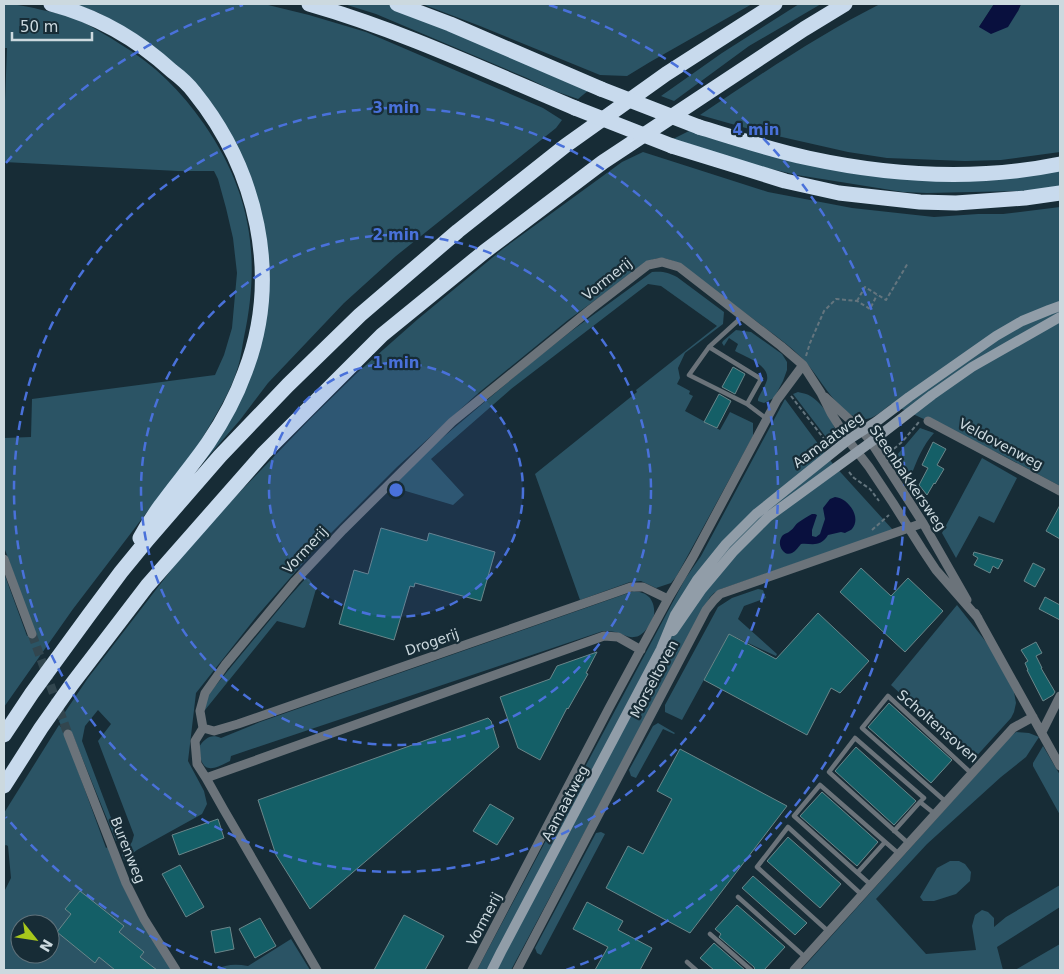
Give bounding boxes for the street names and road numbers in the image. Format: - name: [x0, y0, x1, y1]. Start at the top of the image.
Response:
- street label: Vormerij: [579, 255, 635, 303]
- street label: Aamaatweg: [790, 409, 866, 471]
- street label: Veldovenweg: [956, 415, 1046, 473]
- street label: Steenbakkersweg: [867, 422, 949, 534]
- street label: Vormerij: [279, 523, 331, 577]
- street label: Drogerij: [403, 625, 461, 659]
- street label: Morseltoven: [627, 637, 681, 721]
- street label: Scholtensoven: [894, 686, 982, 766]
- street label: Aamaatweg: [538, 762, 592, 844]
- street label: Burenweg: [107, 814, 149, 886]
- street label: Vormerij: [463, 889, 505, 949]

